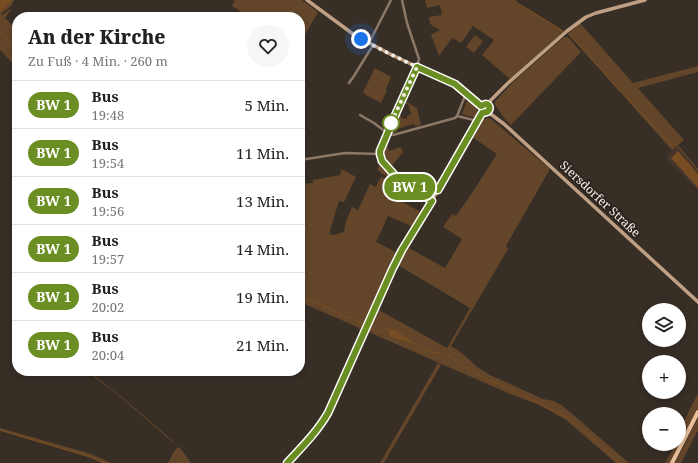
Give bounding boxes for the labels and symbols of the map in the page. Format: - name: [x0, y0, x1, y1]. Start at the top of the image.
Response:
- your location: [351, 29, 371, 49]
- unlabelled marker: [382, 114, 400, 132]
- street label: Siersdorfer Straße: [556, 157, 644, 240]
- line badge: BW 1: [382, 174, 438, 200]

